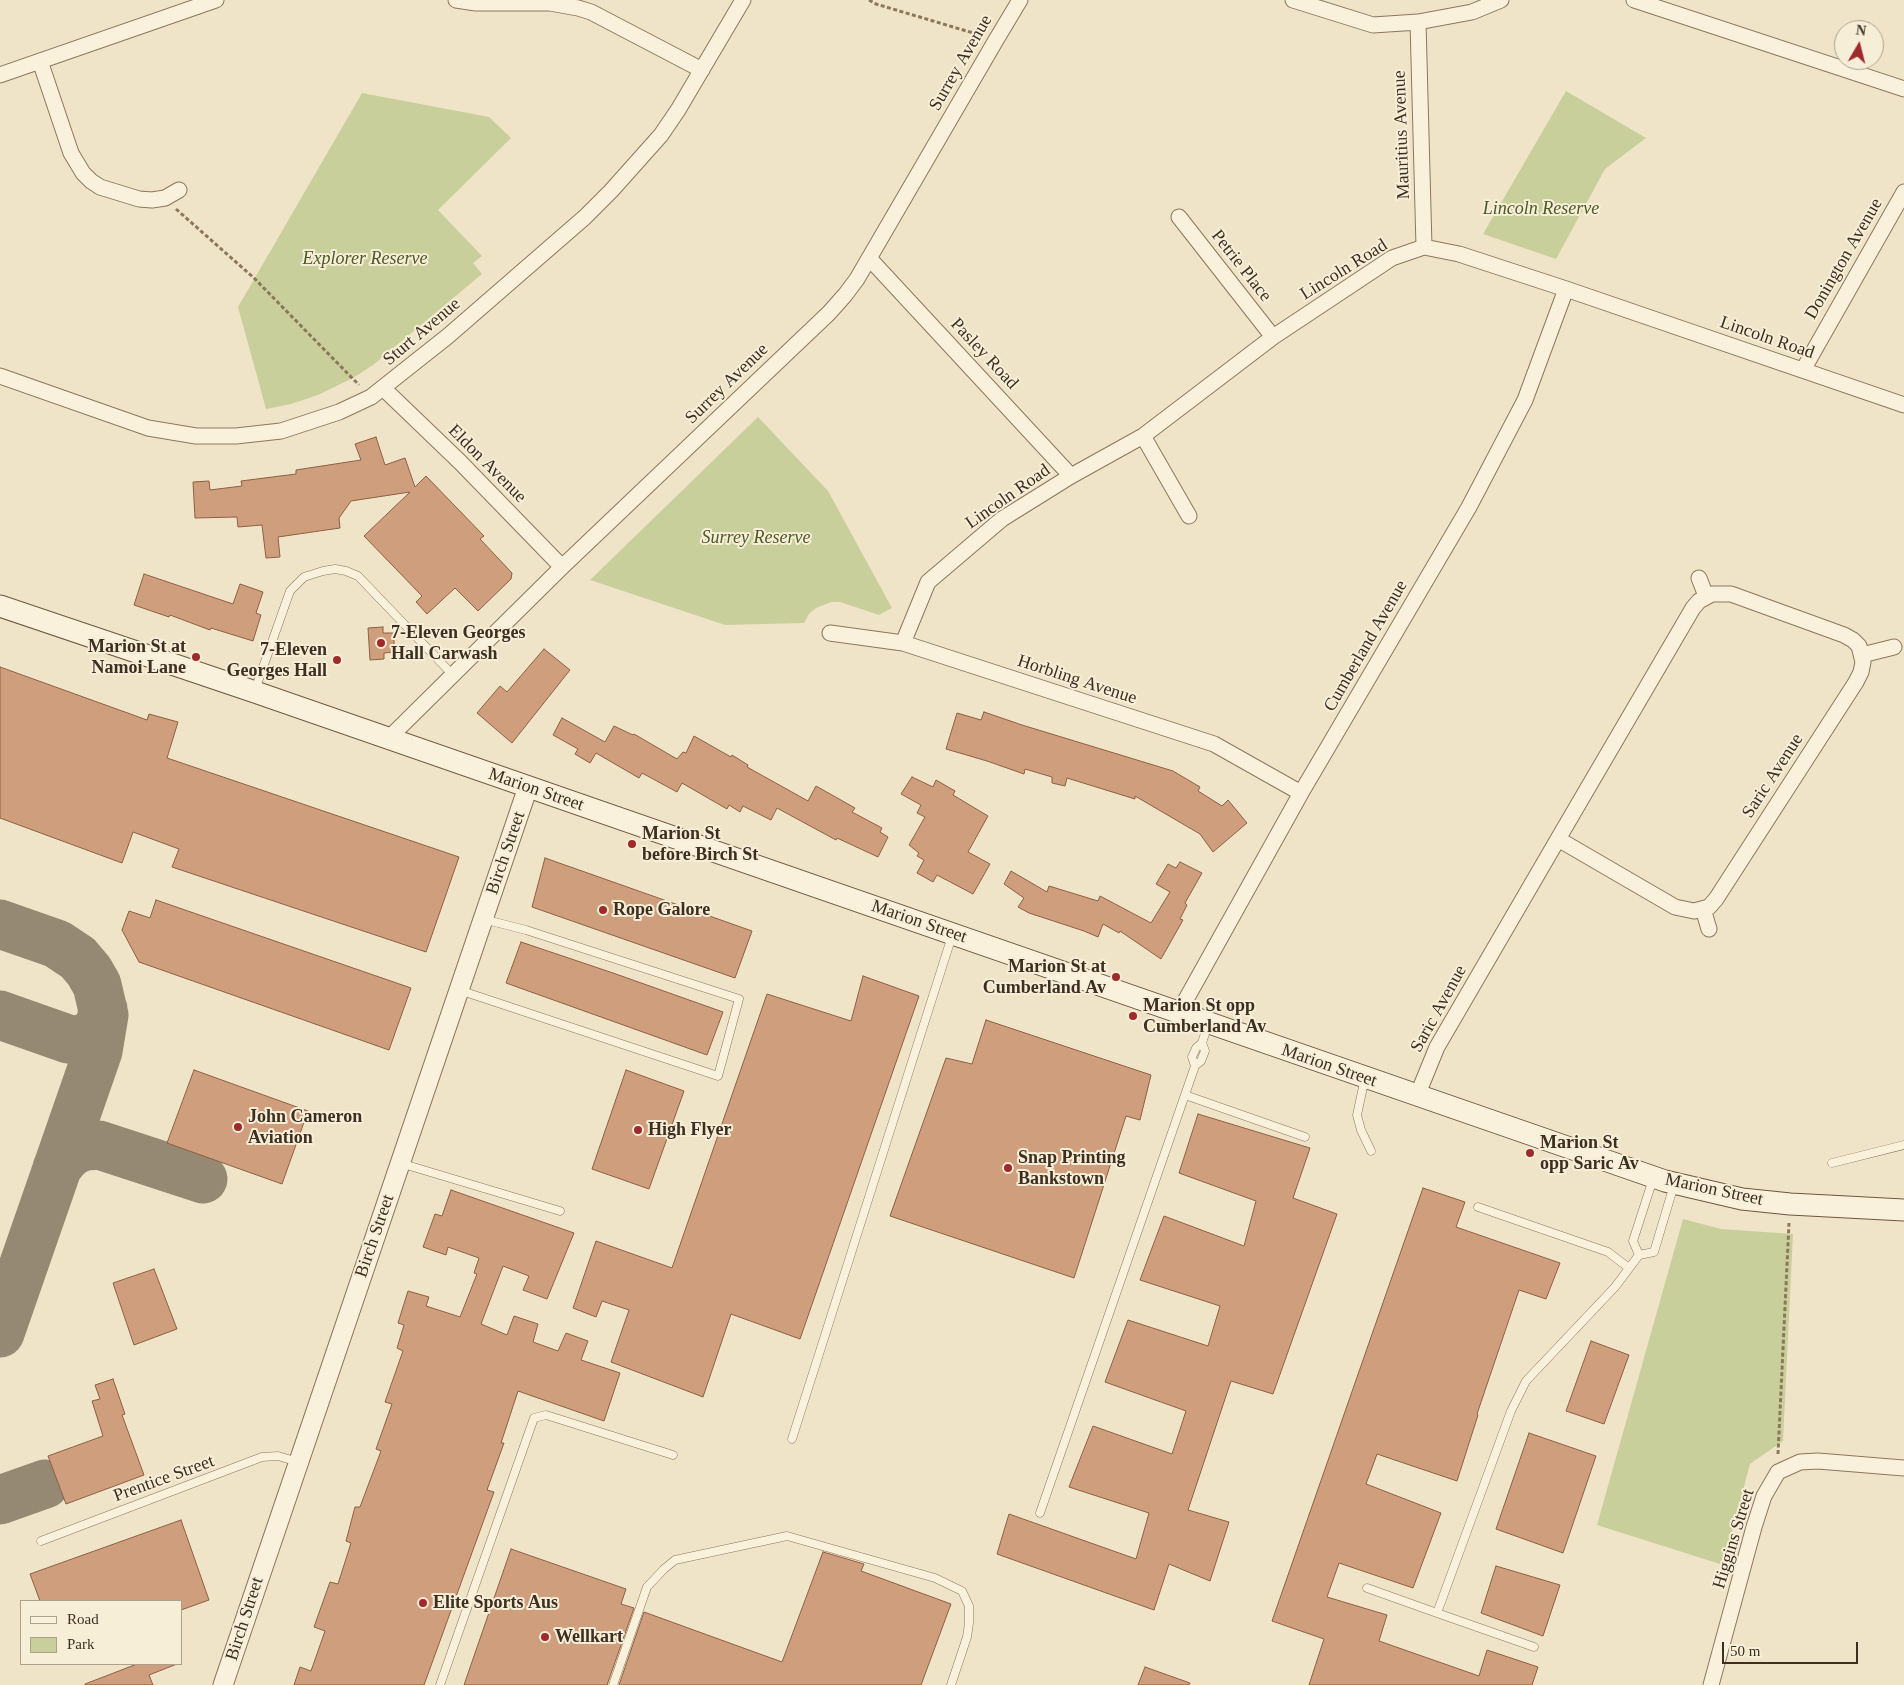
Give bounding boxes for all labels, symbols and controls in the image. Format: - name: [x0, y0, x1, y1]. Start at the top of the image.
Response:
- street label: Surrey Avenue: [925, 11, 997, 115]
- north arrow: [1834, 20, 1884, 70]
- text: N: [1855, 23, 1867, 39]
- street label: Mauritius Avenue: [1389, 70, 1415, 200]
- street label: Donington Avenue: [1801, 195, 1887, 323]
- park label: Lincoln Reserve: [1483, 198, 1599, 220]
- street label: Petrie Place: [1206, 226, 1276, 306]
- street label: Lincoln Road: [1297, 235, 1391, 305]
- park label: Explorer Reserve: [303, 248, 427, 270]
- street label: Sturt Avenue: [379, 293, 465, 371]
- street label: Lincoln Road: [1717, 312, 1817, 364]
- street label: Pasley Road: [946, 314, 1022, 394]
- street label: Surrey Avenue: [681, 339, 773, 429]
- street label: Eldon Avenue: [443, 420, 531, 508]
- street label: Lincoln Road: [961, 460, 1055, 534]
- park label: Surrey Reserve: [702, 527, 810, 549]
- street label: Cumberland Avenue: [1320, 576, 1412, 716]
- place label: 7-Eleven Georges Hall Carwash: [391, 622, 525, 664]
- place label: Marion St at Namoi Lane: [88, 636, 186, 679]
- marker: 7-Eleven Georges Hall Carwash: [375, 637, 387, 649]
- place label: 7-Eleven Georges Hall: [227, 639, 327, 682]
- marker: Marion St at Namoi Lane: [190, 651, 202, 663]
- street label: Horbling Avenue: [1015, 651, 1139, 709]
- marker: 7-Eleven Georges Hall: [331, 654, 343, 666]
- street label: Saric Avenue: [1738, 730, 1808, 822]
- street label: Marion Street: [485, 764, 587, 816]
- street label: Birch Street: [482, 809, 530, 897]
- place label: Marion St before Birch St: [642, 823, 758, 866]
- marker: Marion St before Birch St: [626, 838, 638, 850]
- street label: Marion Street: [868, 896, 970, 948]
- place label: Rope Galore: [613, 899, 710, 921]
- marker: Rope Galore: [597, 904, 609, 916]
- place label: Marion St at Cumberland Av: [983, 956, 1106, 999]
- street label: Saric Avenue: [1406, 962, 1472, 1056]
- marker: Marion St at Cumberland Av: [1110, 971, 1122, 983]
- place label: Marion St opp Cumberland Av: [1143, 995, 1266, 1038]
- marker: Marion St opp Cumberland Av: [1127, 1010, 1139, 1022]
- street label: Marion Street: [1278, 1040, 1380, 1092]
- place label: John Cameron Aviation: [248, 1106, 362, 1148]
- place label: High Flyer: [648, 1119, 731, 1141]
- marker: John Cameron Aviation: [232, 1121, 244, 1133]
- marker: High Flyer: [632, 1124, 644, 1136]
- place label: Marion St opp Saric Av: [1540, 1132, 1639, 1174]
- place label: Snap Printing Bankstown: [1018, 1147, 1126, 1190]
- marker: Marion St opp Saric Av: [1524, 1147, 1536, 1159]
- marker: Snap Printing Bankstown: [1002, 1162, 1014, 1174]
- street label: Marion Street: [1663, 1169, 1765, 1211]
- street label: Birch Street: [351, 1192, 399, 1280]
- street label: Prentice Street: [111, 1451, 217, 1507]
- street label: Higgins Street: [1709, 1486, 1759, 1592]
- street label: Birch Street: [221, 1575, 269, 1663]
- place label: Elite Sports Aus: [433, 1592, 558, 1614]
- marker: Elite Sports Aus: [417, 1597, 429, 1609]
- legend: [20, 1600, 182, 1665]
- text: Road: [67, 1611, 99, 1627]
- place label: Wellkart: [555, 1626, 623, 1648]
- marker: Wellkart: [539, 1631, 551, 1643]
- scale bar: [1724, 1632, 1860, 1664]
- text: Park: [67, 1636, 95, 1652]
- text: 50 m: [1730, 1643, 1760, 1659]

